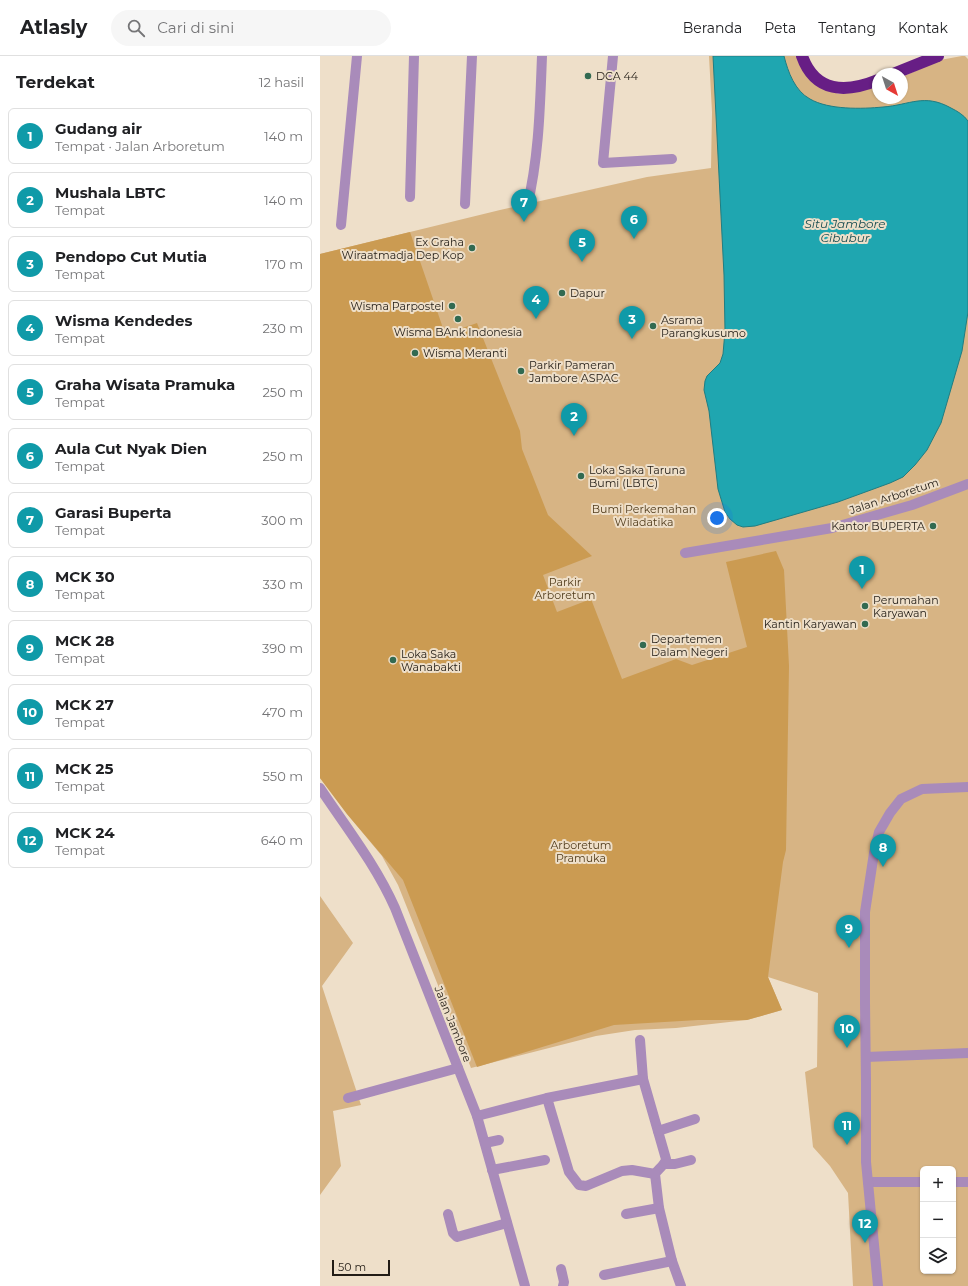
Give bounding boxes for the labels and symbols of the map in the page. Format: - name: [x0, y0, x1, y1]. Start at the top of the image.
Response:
- north arrow: [872, 68, 908, 104]
- place label: DCA 44: [596, 69, 639, 83]
- marker: DCA 44: [583, 71, 593, 81]
- pin: 7: [511, 189, 537, 222]
- pin: 6: [621, 206, 647, 239]
- water label: Situ Jambore Cibubur: [804, 216, 886, 245]
- pin: 5: [569, 229, 595, 262]
- place label: Ex Graha Wiraatmadja Dep Kop: [342, 235, 464, 262]
- marker: Ex Graha Wiraatmadja Dep Kop: [467, 243, 477, 253]
- pin: 4: [523, 286, 549, 319]
- place label: Dapur: [570, 286, 605, 300]
- marker: Dapur: [557, 288, 567, 298]
- place label: Wisma Parpostel: [350, 299, 444, 313]
- marker: Wisma Parpostel: [447, 301, 457, 311]
- pin: 3: [619, 306, 645, 339]
- place label: Asrama Parangkusumo: [661, 313, 746, 340]
- marker: Wisma BAnk Indonesia: [453, 314, 463, 324]
- marker: Asrama Parangkusumo: [648, 321, 658, 331]
- place label: Wisma BAnk Indonesia: [394, 325, 522, 339]
- place label: Wisma Meranti: [423, 346, 507, 360]
- marker: Wisma Meranti: [410, 348, 420, 358]
- place label: Parkir Pameran Jambore ASPAC: [528, 358, 619, 385]
- marker: Parkir Pameran Jambore ASPAC: [516, 366, 526, 376]
- pin: 2: [561, 403, 587, 436]
- place label: Loka Saka Taruna Bumi (LBTC): [589, 463, 685, 490]
- marker: Loka Saka Taruna Bumi (LBTC): [576, 471, 586, 481]
- street label: Jalan Arboretum: [847, 475, 940, 517]
- park label: Bumi Perkemahan Wiladatika: [592, 502, 696, 529]
- your location: [707, 508, 727, 528]
- place label: Kantor BUPERTA: [831, 519, 925, 533]
- marker: Kantor BUPERTA: [928, 521, 938, 531]
- pin: 1: [849, 556, 875, 589]
- park label: Parkir Arboretum: [534, 575, 596, 602]
- place label: Perumahan Karyawan: [873, 593, 939, 620]
- marker: Perumahan Karyawan: [860, 601, 870, 611]
- place label: Kantin Karyawan: [764, 617, 857, 631]
- marker: Kantin Karyawan: [860, 619, 870, 629]
- place label: Departemen Dalam Negeri: [651, 632, 728, 659]
- marker: Departemen Dalam Negeri: [638, 640, 648, 650]
- place label: Loka Saka Wanabakti: [401, 647, 461, 674]
- marker: Loka Saka Wanabakti: [388, 655, 398, 665]
- pin: 8: [870, 834, 896, 867]
- park label: Arboretum Pramuka: [550, 838, 612, 865]
- pin: 9: [836, 915, 862, 948]
- street label: Jalan Jambore: [431, 983, 475, 1064]
- pin: 10: [834, 1015, 860, 1048]
- pin: 11: [834, 1112, 860, 1145]
- pin: 12: [852, 1210, 878, 1243]
- scale bar: [332, 1258, 390, 1277]

